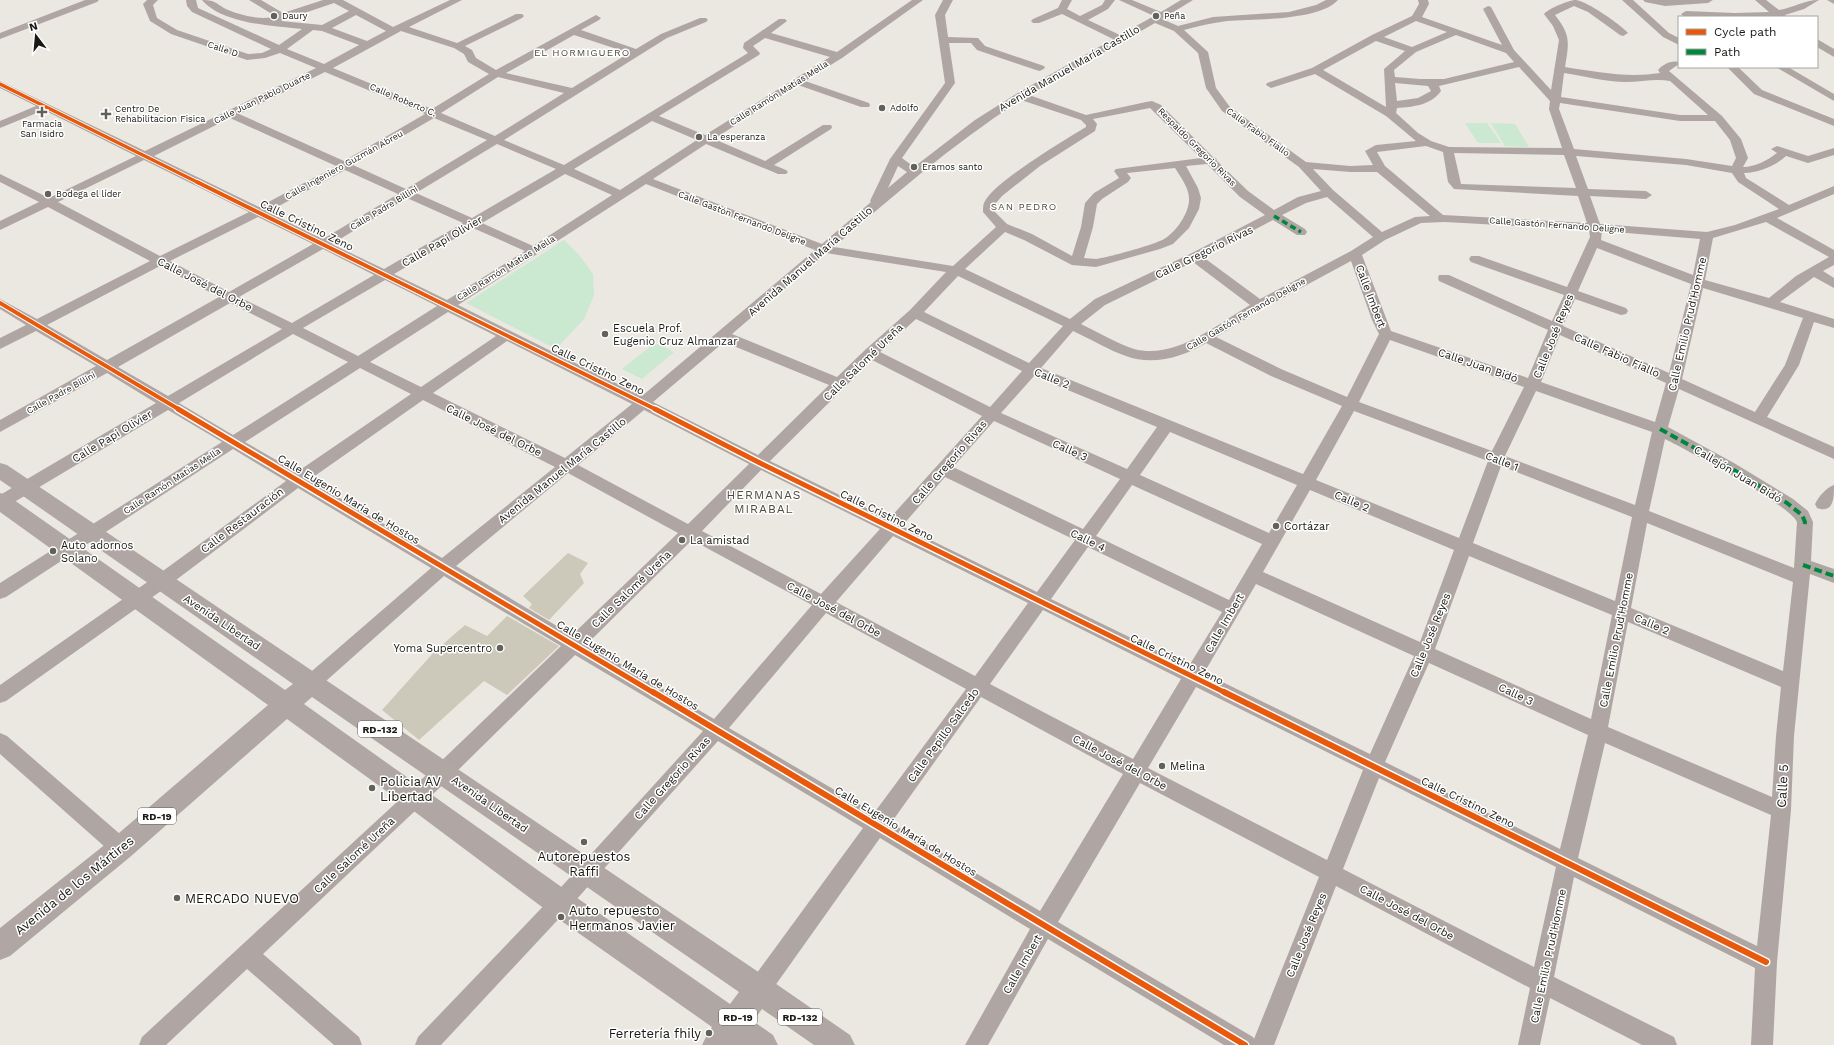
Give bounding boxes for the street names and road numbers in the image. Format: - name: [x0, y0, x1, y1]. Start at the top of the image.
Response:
- street label: Avenida Manuel María Castillo: [996, 23, 1142, 114]
- street label: Calle D: [206, 39, 240, 59]
- street label: Calle Ramón Matías Mella: [728, 59, 830, 127]
- street label: Calle Juan Pablo Duarte: [212, 70, 312, 126]
- street label: Calle Roberto C.: [368, 81, 438, 119]
- street label: Respaldo Gregorio Rivas: [1156, 106, 1238, 188]
- street label: Calle Fabio Fiallo: [1224, 106, 1292, 158]
- street label: Calle Ingeniero Guzmán Abreu: [283, 128, 405, 202]
- street label: Calle Padre Billini: [348, 184, 420, 232]
- street label: Calle Gastón Fernando Deligne: [677, 189, 807, 247]
- street label: Calle Cristino Zeno: [258, 197, 356, 254]
- street label: Avenida Manuel María Castillo: [745, 204, 875, 319]
- street label: Calle Papi Olivier: [400, 213, 485, 270]
- street label: Calle Gastón Fernando Deligne: [1489, 215, 1625, 235]
- street label: Calle Gregorio Rivas: [1153, 223, 1255, 282]
- street label: Calle Ramón Matías Mella: [455, 234, 557, 302]
- street label: Calle José del Orbe: [155, 255, 254, 314]
- street label: Calle Emilio Prud'Homme: [1666, 256, 1709, 392]
- street label: Calle Imbert: [1353, 263, 1389, 330]
- street label: Calle Gastón Fernando Deligne: [1185, 276, 1307, 352]
- street label: Calle José Reyes: [1531, 292, 1576, 380]
- street label: Calle Salomé Ureña: [821, 321, 906, 404]
- street label: Calle Fabio Fiallo: [1572, 331, 1662, 380]
- street label: Calle Cristino Zeno: [549, 341, 647, 398]
- street label: Calle Juan Bidó: [1436, 346, 1520, 385]
- street label: Calle 2: [1032, 366, 1071, 391]
- street label: Calle Padre Billini: [25, 370, 97, 416]
- street label: Calle José del Orbe: [444, 402, 544, 459]
- street label: Calle Papi Olivier: [70, 407, 155, 465]
- street label: Avenida Manuel María Castillo: [496, 415, 629, 526]
- street label: Calle Gregorio Rivas: [909, 417, 990, 507]
- street label: Calle 3: [1050, 437, 1089, 464]
- street label: Callejón Juan Bidó: [1692, 443, 1784, 506]
- street label: Calle Ramón Matías Mella: [122, 446, 222, 516]
- street label: Calle 1: [1483, 449, 1520, 474]
- street label: Calle Eugenio María de Hostos: [275, 452, 422, 547]
- street label: Calle Restauración: [198, 485, 286, 556]
- street label: Calle Cristino Zeno: [838, 487, 936, 544]
- street label: Calle 2: [1332, 488, 1371, 515]
- street label: Calle 4: [1068, 526, 1108, 555]
- street label: Calle Salomé Ureña: [589, 548, 674, 631]
- street label: Calle Emilio Prud'Homme: [1597, 572, 1636, 709]
- street label: Calle José del Orbe: [784, 579, 883, 640]
- street label: Calle Imbert: [1202, 591, 1247, 655]
- street label: Calle José Reyes: [1408, 591, 1453, 679]
- street label: Avenida Libertad: [181, 592, 263, 653]
- street label: Calle 2: [1632, 611, 1671, 638]
- street label: Calle Eugenio María de Hostos: [554, 618, 701, 713]
- street label: Calle Cristino Zeno: [1128, 631, 1226, 688]
- street label: Calle 3: [1496, 681, 1535, 708]
- street label: Calle Pepillo Salcedo: [905, 686, 982, 785]
- road number: RD-132: [358, 721, 402, 737]
- street label: Calle José del Orbe: [1070, 732, 1169, 793]
- street label: Calle Gregorio Rivas: [632, 734, 713, 823]
- street label: Calle 5: [1774, 764, 1791, 808]
- street label: Avenida Libertad: [449, 773, 530, 836]
- street label: Calle Cristino Zeno: [1419, 774, 1517, 831]
- street label: Calle Eugenio María de Hostos: [832, 784, 979, 879]
- road number: RD-19: [138, 808, 176, 824]
- street label: Calle Salomé Ureña: [311, 815, 397, 896]
- street label: Avenida de los Mártires: [12, 833, 137, 938]
- street label: Calle José del Orbe: [1357, 882, 1456, 943]
- street label: Calle Emilio Prud'Homme: [1528, 888, 1569, 1024]
- street label: Calle José Reyes: [1284, 891, 1329, 979]
- street label: Calle Imbert: [1000, 932, 1045, 996]
- road number: RD-19: [719, 1009, 757, 1025]
- road number: RD-132: [778, 1009, 822, 1025]

